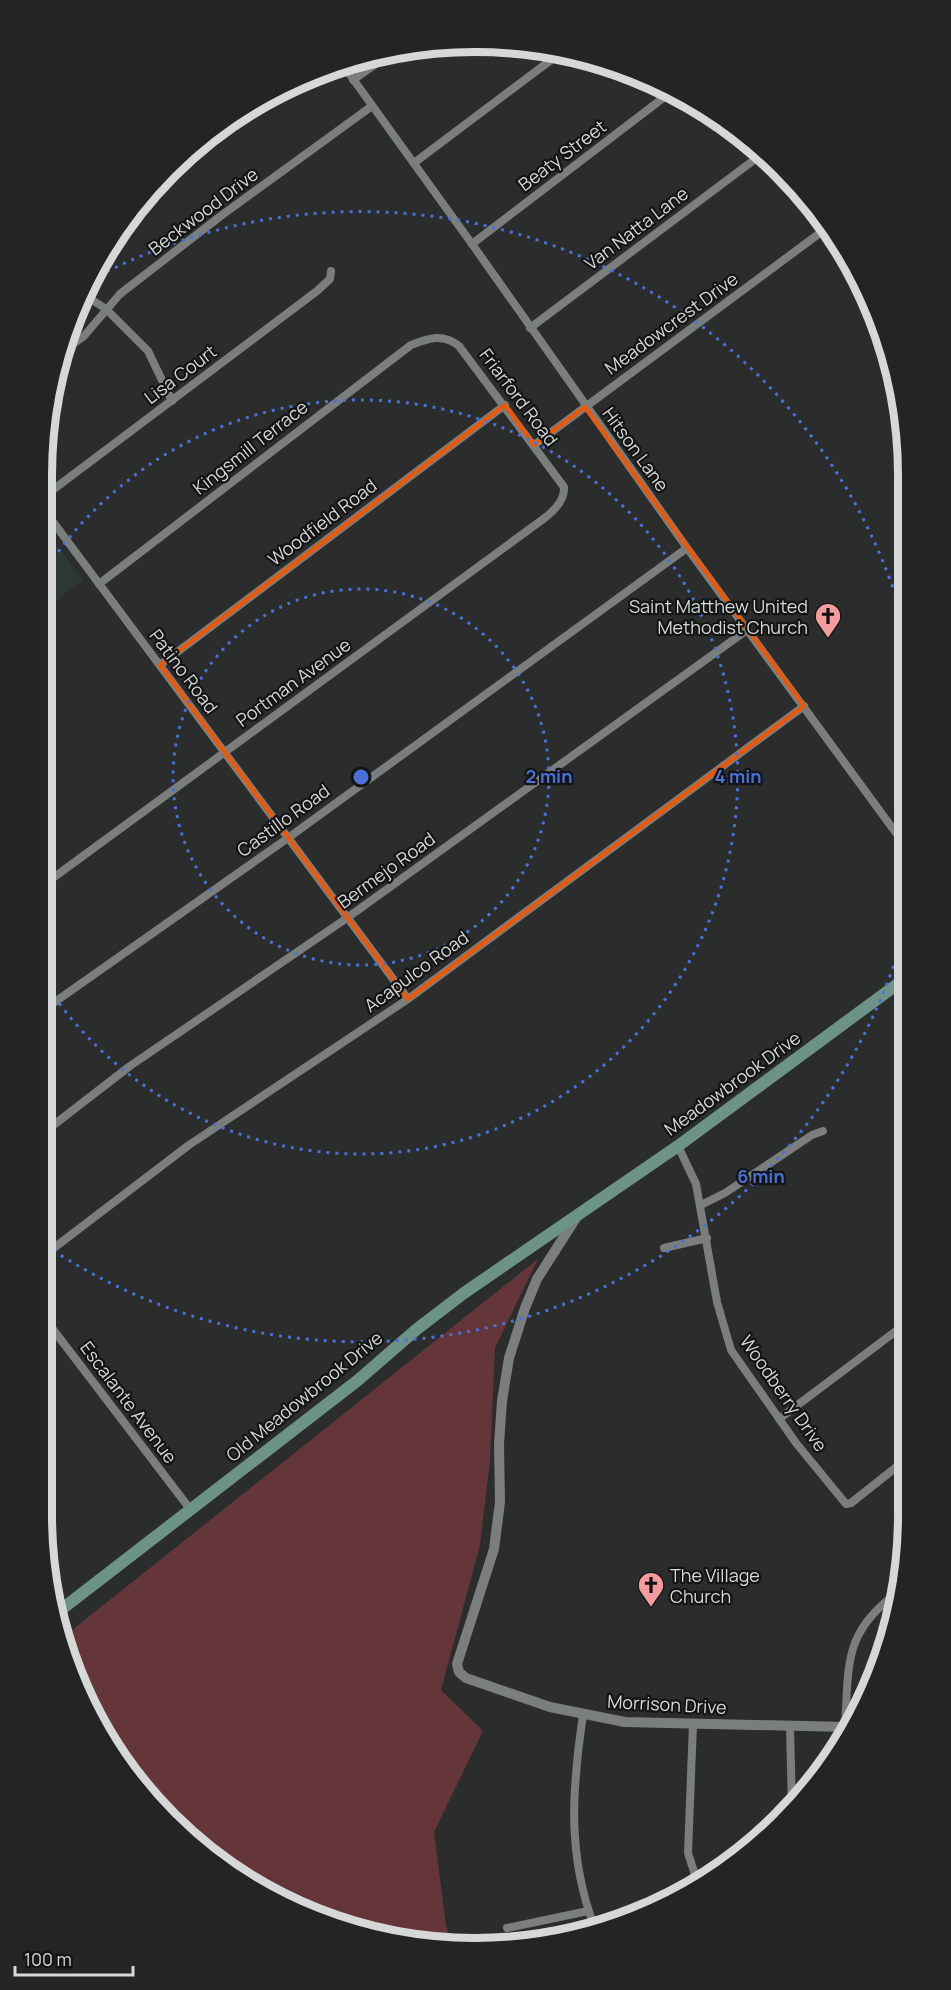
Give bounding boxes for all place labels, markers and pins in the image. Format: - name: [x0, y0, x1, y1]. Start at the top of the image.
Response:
- place label: Saint Matthew United Methodist Church: [629, 594, 808, 639]
- church icon: Saint Matthew United Methodist Church: [813, 601, 843, 639]
- centre of rings: [351, 767, 371, 787]
- place label: The Village Church: [670, 1563, 760, 1608]
- church icon: The Village Church: [636, 1570, 666, 1608]

